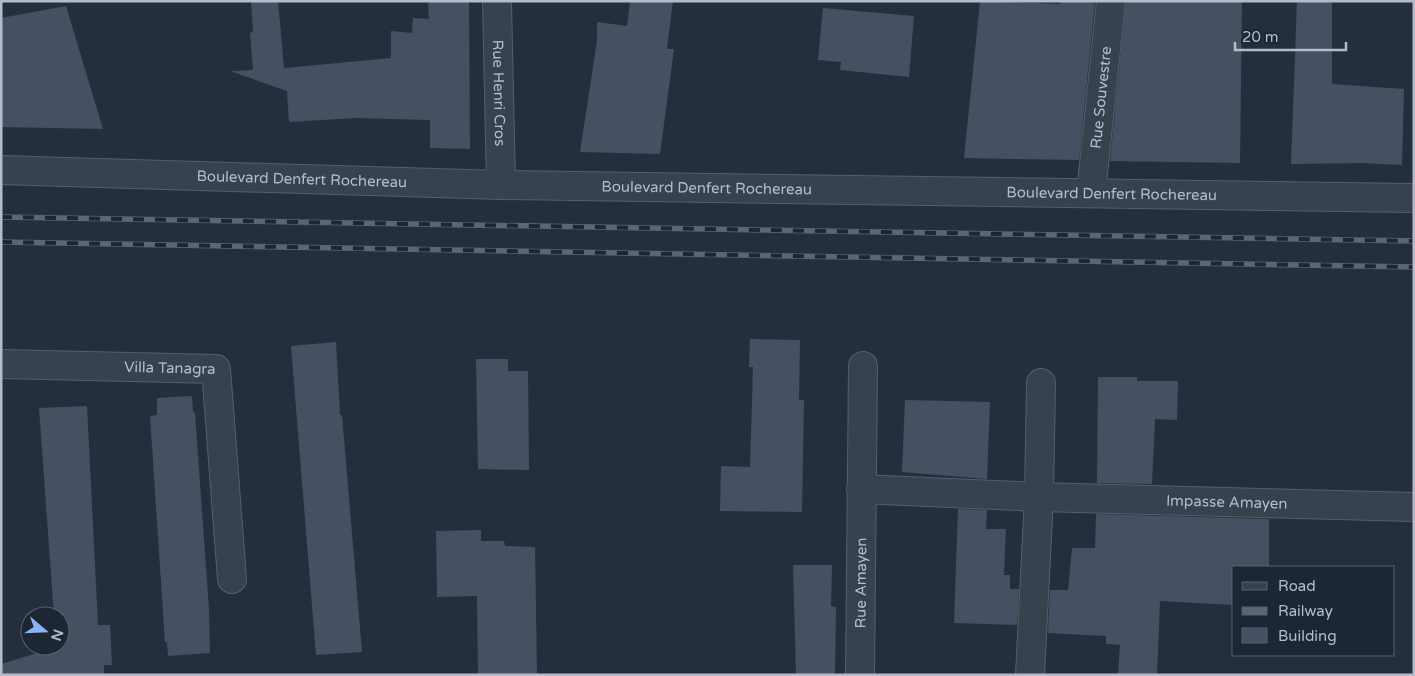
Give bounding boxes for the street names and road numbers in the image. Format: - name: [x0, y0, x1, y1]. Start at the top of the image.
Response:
- street label: Rue Henri Cros: [489, 39, 509, 146]
- street label: Rue Souvestre: [1087, 45, 1115, 150]
- street label: Boulevard Denfert Rochereau: [196, 167, 407, 191]
- street label: Boulevard Denfert Rochereau: [601, 177, 812, 198]
- street label: Boulevard Denfert Rochereau: [1006, 183, 1217, 204]
- street label: Villa Tanagra: [124, 358, 216, 378]
- street label: Impasse Amayen: [1166, 491, 1288, 513]
- street label: Rue Amayen: [851, 537, 870, 629]

